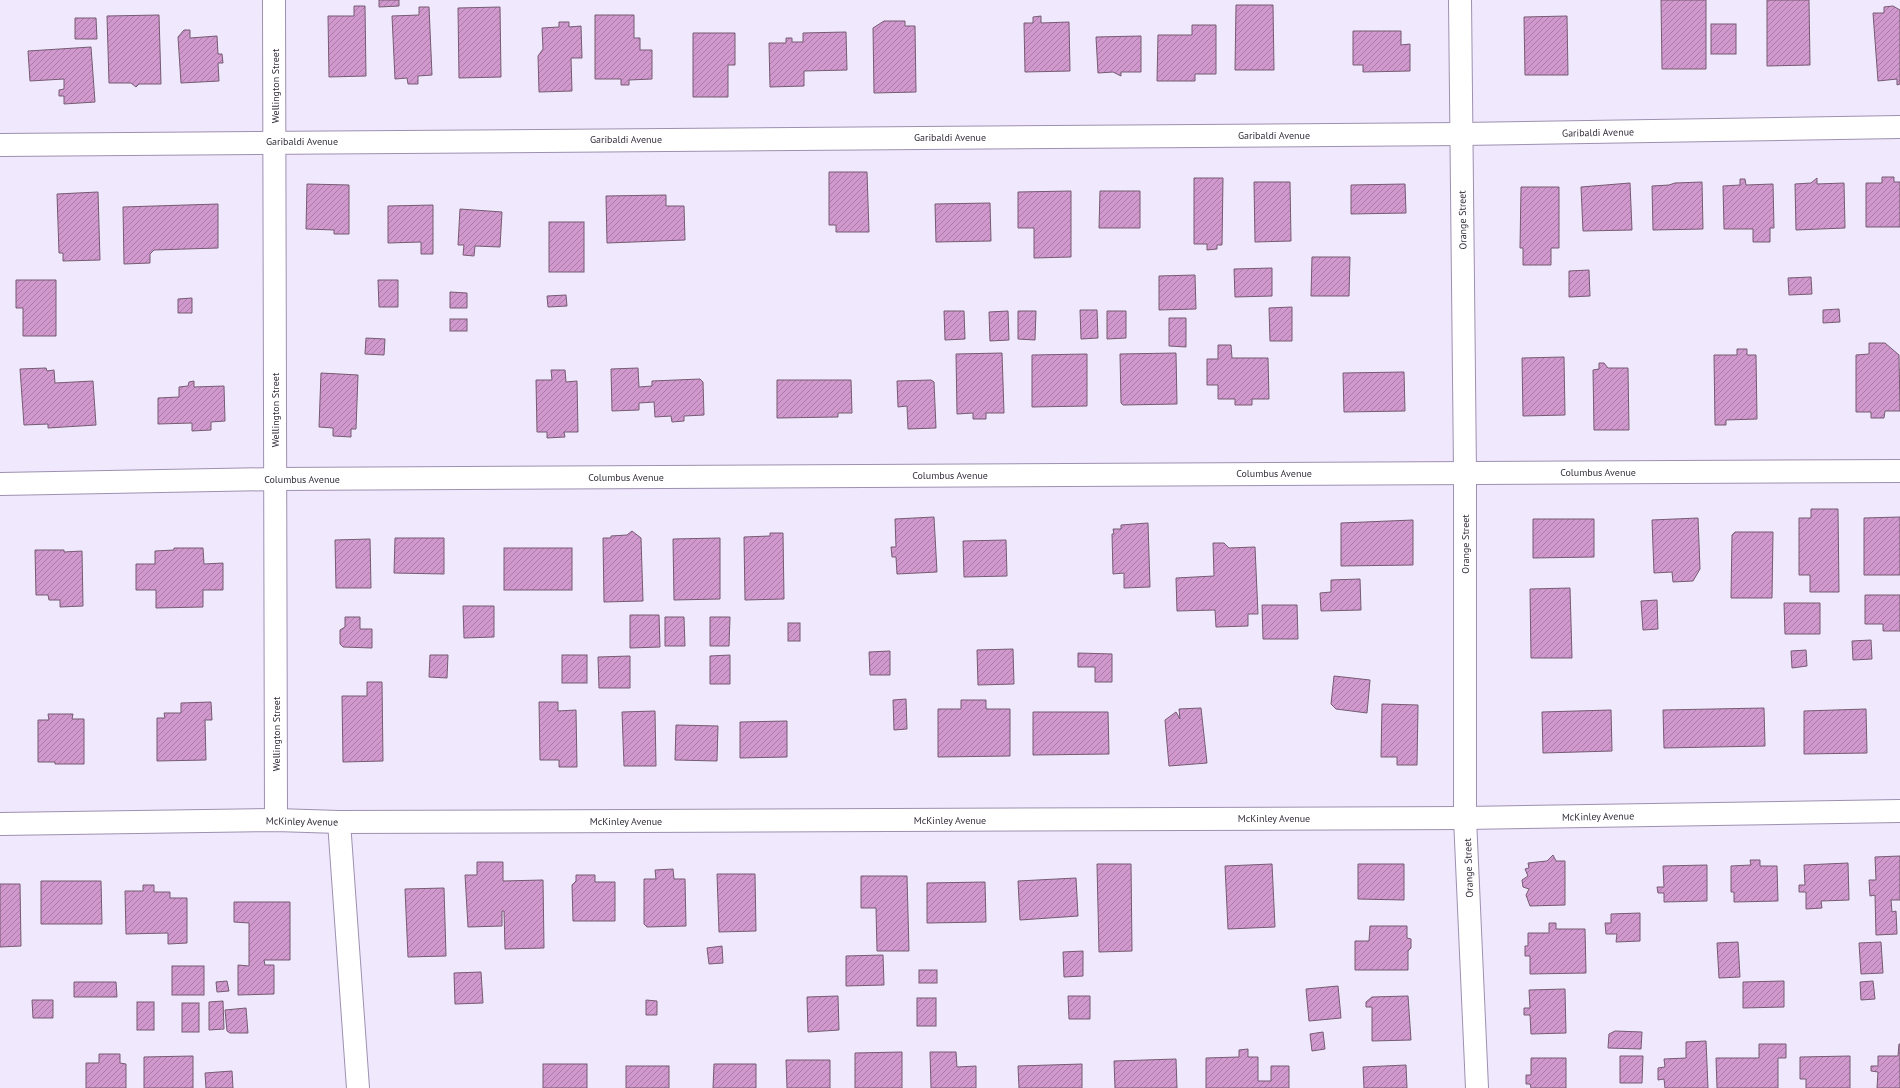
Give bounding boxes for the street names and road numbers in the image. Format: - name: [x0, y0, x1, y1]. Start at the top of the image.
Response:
- street label: Wellington Street: [269, 48, 282, 123]
- street label: Garibaldi Avenue: [1562, 125, 1634, 140]
- street label: Garibaldi Avenue: [1238, 129, 1310, 142]
- street label: Garibaldi Avenue: [914, 131, 986, 144]
- street label: Garibaldi Avenue: [590, 133, 662, 146]
- street label: Garibaldi Avenue: [266, 135, 338, 148]
- street label: Orange Street: [1455, 190, 1470, 250]
- street label: Wellington Street: [269, 372, 282, 447]
- street label: Columbus Avenue: [1560, 466, 1636, 479]
- street label: Columbus Avenue: [1236, 467, 1312, 480]
- street label: Columbus Avenue: [912, 469, 988, 482]
- street label: Columbus Avenue: [588, 471, 664, 484]
- street label: Columbus Avenue: [264, 473, 340, 486]
- street label: Orange Street: [1459, 514, 1472, 574]
- street label: Wellington Street: [270, 696, 283, 771]
- street label: McKinley Avenue: [1562, 809, 1634, 824]
- street label: McKinley Avenue: [1238, 812, 1310, 825]
- street label: McKinley Avenue: [266, 814, 338, 829]
- street label: McKinley Avenue: [914, 814, 986, 827]
- street label: McKinley Avenue: [590, 815, 662, 828]
- street label: Orange Street: [1461, 838, 1476, 898]

